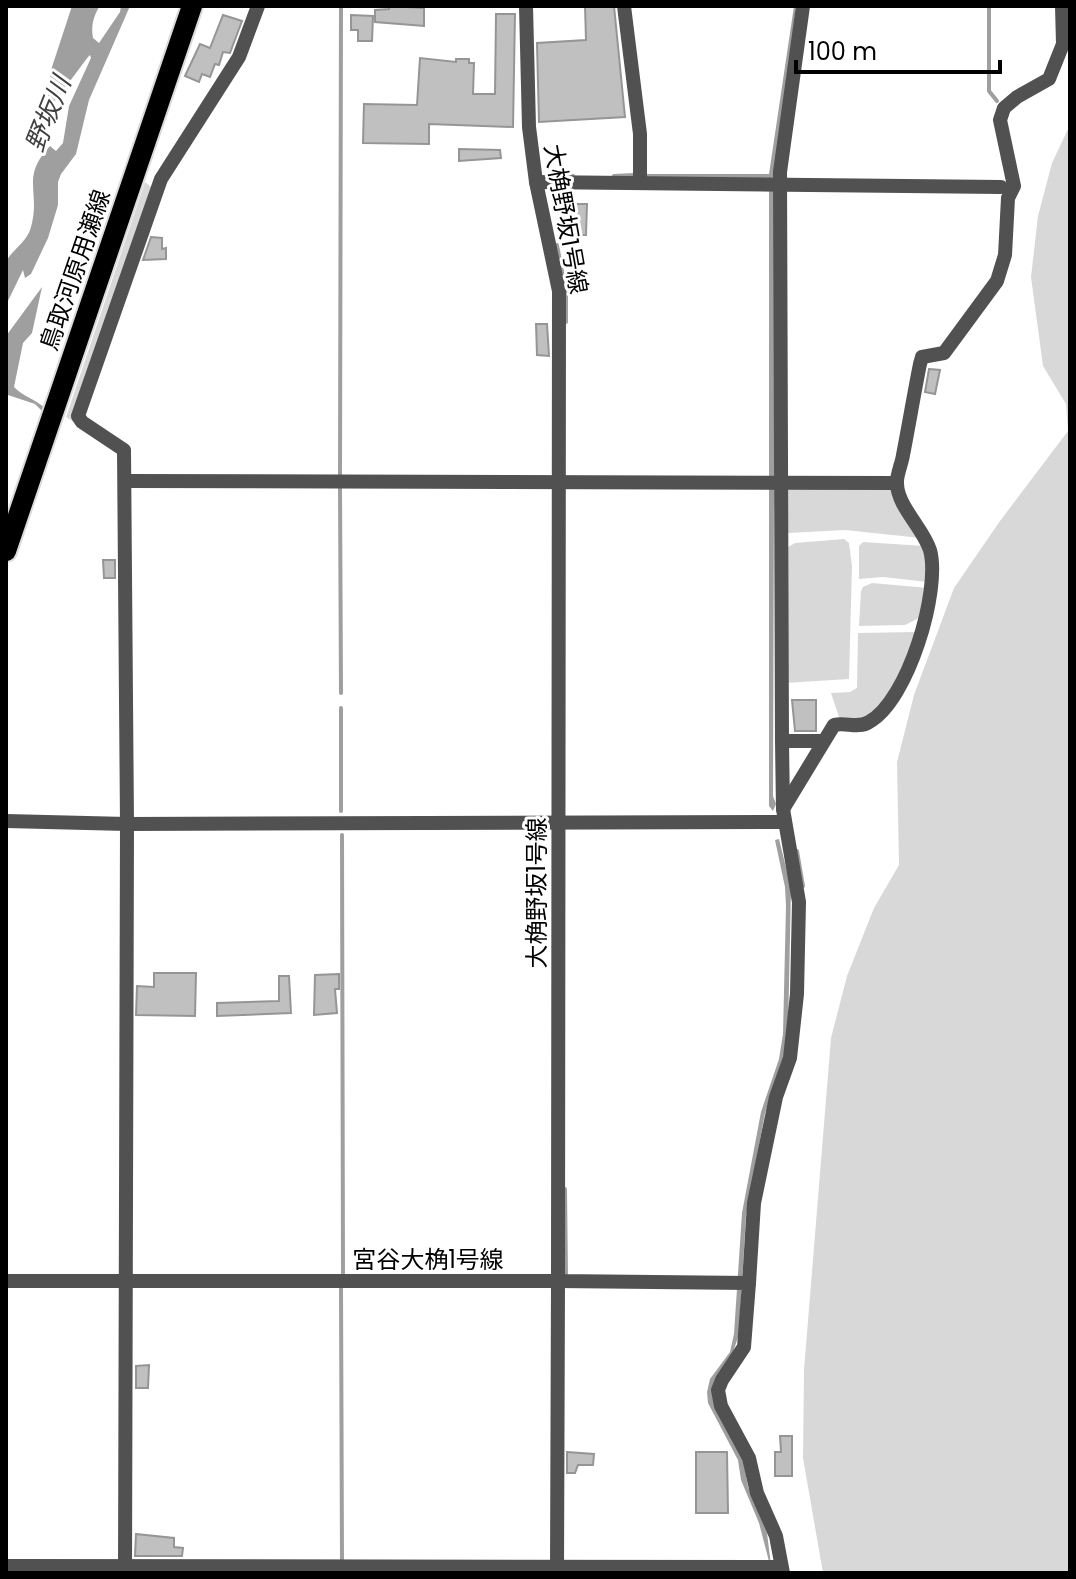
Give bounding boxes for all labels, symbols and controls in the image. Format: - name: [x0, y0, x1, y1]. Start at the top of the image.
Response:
- scale bar: [796, 24, 1000, 74]
- text: 100 m: [808, 35, 877, 68]
- water label: 野坂川: [17, 68, 80, 157]
- street label: 大桷野坂1号線: [537, 141, 595, 297]
- street label: 鳥取河原用瀬線: [32, 185, 118, 355]
- street label: 大桷野坂1号線: [520, 817, 553, 969]
- street label: 宮谷大桷1号線: [352, 1243, 504, 1276]

